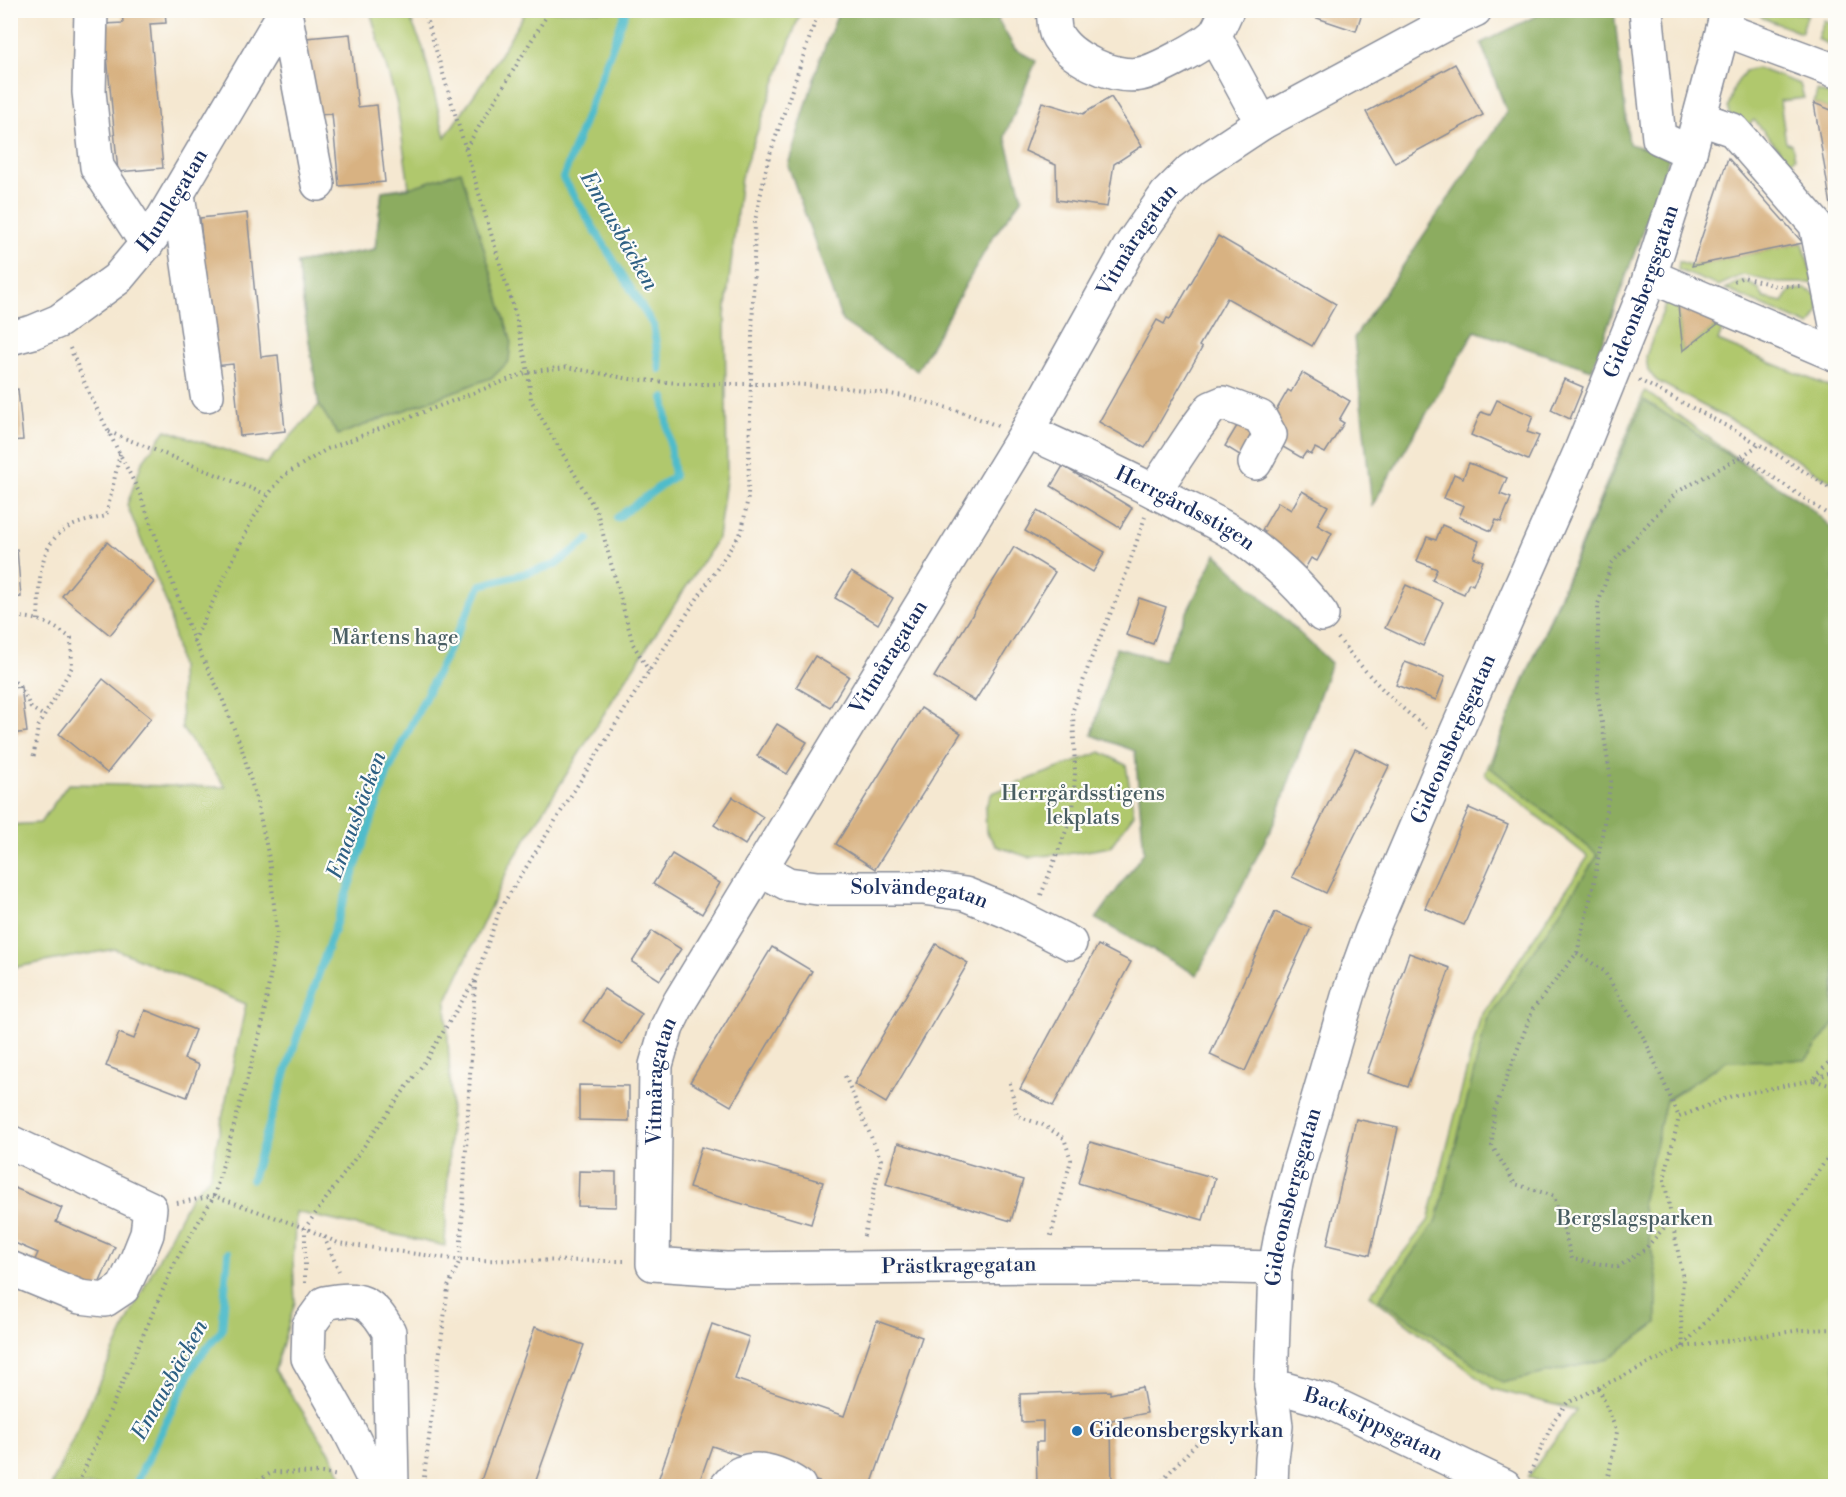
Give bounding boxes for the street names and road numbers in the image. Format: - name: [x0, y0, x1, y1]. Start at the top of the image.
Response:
- street label: Humlegatan: [131, 144, 214, 258]
- street label: Vitmåragatan: [1091, 178, 1183, 302]
- street label: Gideonsbergsgatan: [1598, 201, 1685, 382]
- street label: Herrgårdsstigen: [1111, 461, 1261, 557]
- street label: Vitmåragatan: [844, 595, 934, 720]
- street label: Gideonsbergsgatan: [1405, 650, 1502, 828]
- street label: Solvändegatan: [851, 875, 993, 915]
- street label: Vitmåragatan: [642, 1012, 683, 1146]
- street label: Gideonsbergsgatan: [1261, 1104, 1328, 1286]
- street label: Prästkragegatan: [881, 1252, 1037, 1280]
- street label: Backsippsgatan: [1300, 1382, 1447, 1468]

